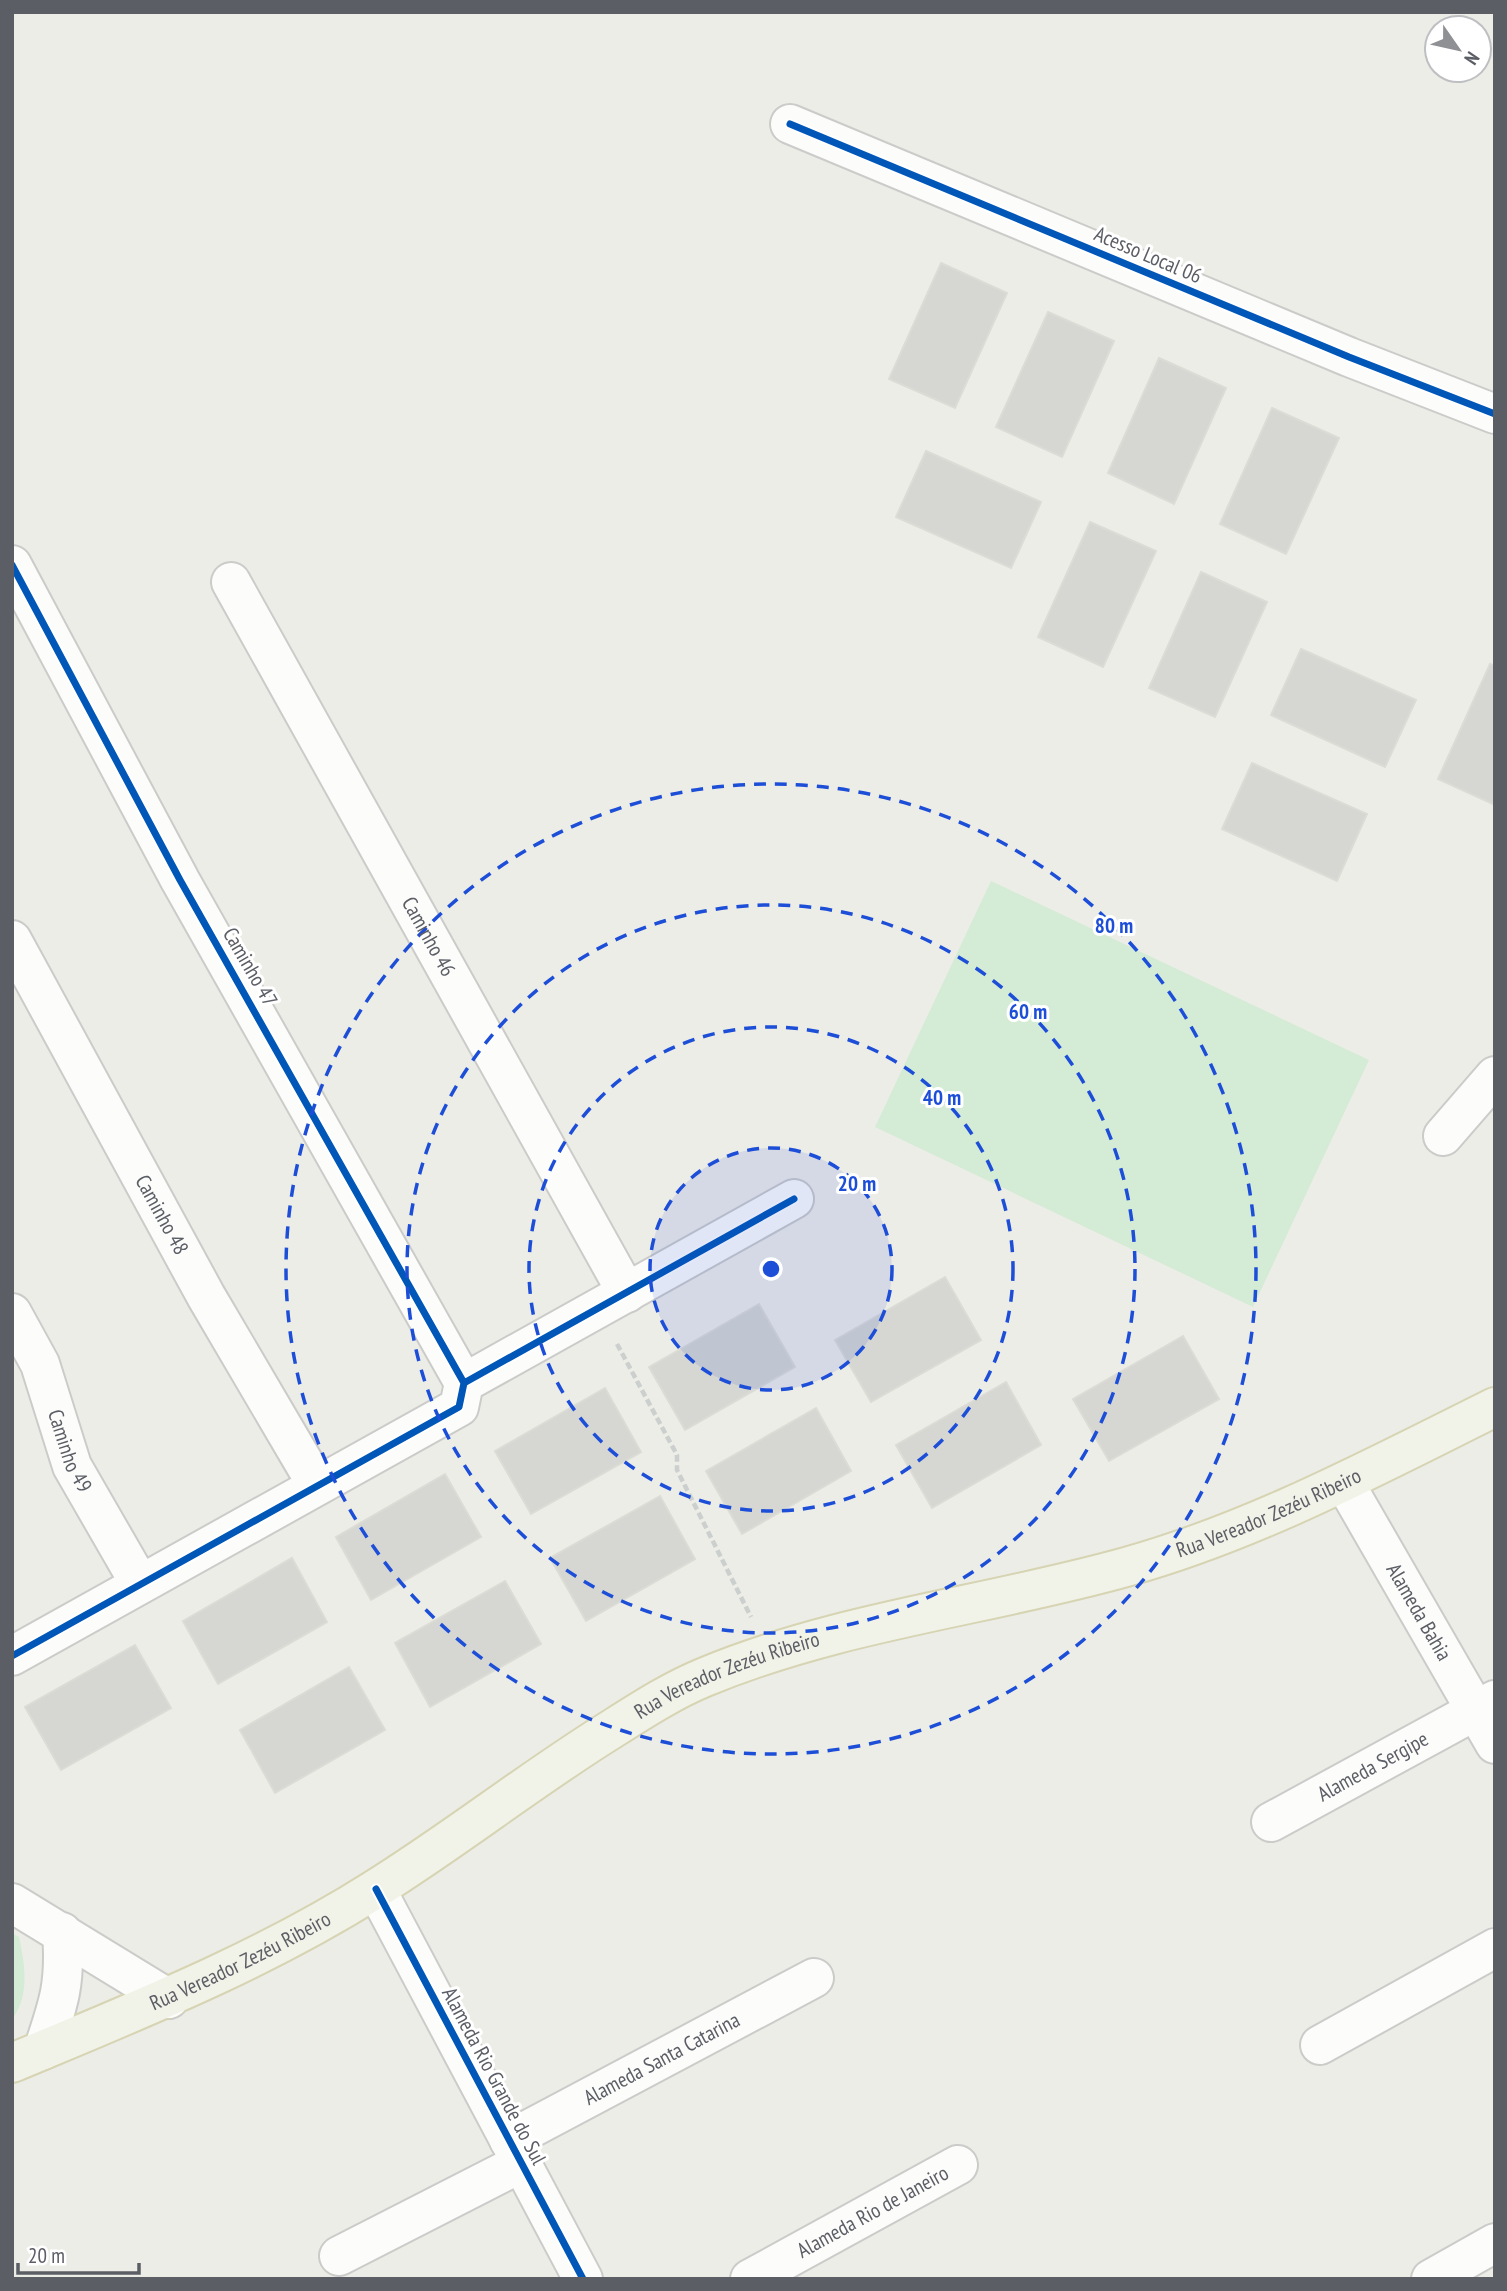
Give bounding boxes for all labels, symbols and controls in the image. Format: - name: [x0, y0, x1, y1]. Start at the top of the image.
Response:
- north arrow: [1423, 14, 1493, 84]
- text: N: [1459, 48, 1485, 69]
- street label: Acesso Local 06: [1090, 220, 1206, 289]
- street label: Caminho 46: [396, 892, 462, 981]
- text: 80 m: [1095, 912, 1133, 939]
- street label: Caminho 47: [217, 922, 284, 1011]
- text: 60 m: [1009, 998, 1047, 1025]
- text: 40 m: [923, 1084, 961, 1111]
- street label: Caminho 48: [130, 1170, 195, 1259]
- text: 20 m: [838, 1170, 876, 1197]
- centre of rings: [759, 1257, 783, 1281]
- street label: Caminho 49: [42, 1406, 98, 1497]
- street label: Rua Vereador Zezéu Ribeiro: [1172, 1462, 1365, 1563]
- street label: Alameda Bahia: [1381, 1558, 1458, 1665]
- street label: Rua Vereador Zezéu Ribeiro: [629, 1625, 822, 1725]
- street label: Alameda Sergipe: [1312, 1725, 1433, 1807]
- street label: Rua Vereador Zezéu Ribeiro: [145, 1905, 335, 2016]
- street label: Alameda Rio Grande do Sul: [436, 1982, 553, 2169]
- street label: Alameda Santa Catarina: [579, 2006, 744, 2111]
- street label: Alameda Rio de Janeiro: [792, 2159, 953, 2264]
- scale bar: [18, 2232, 138, 2276]
- text: 20 m: [28, 2242, 65, 2269]

